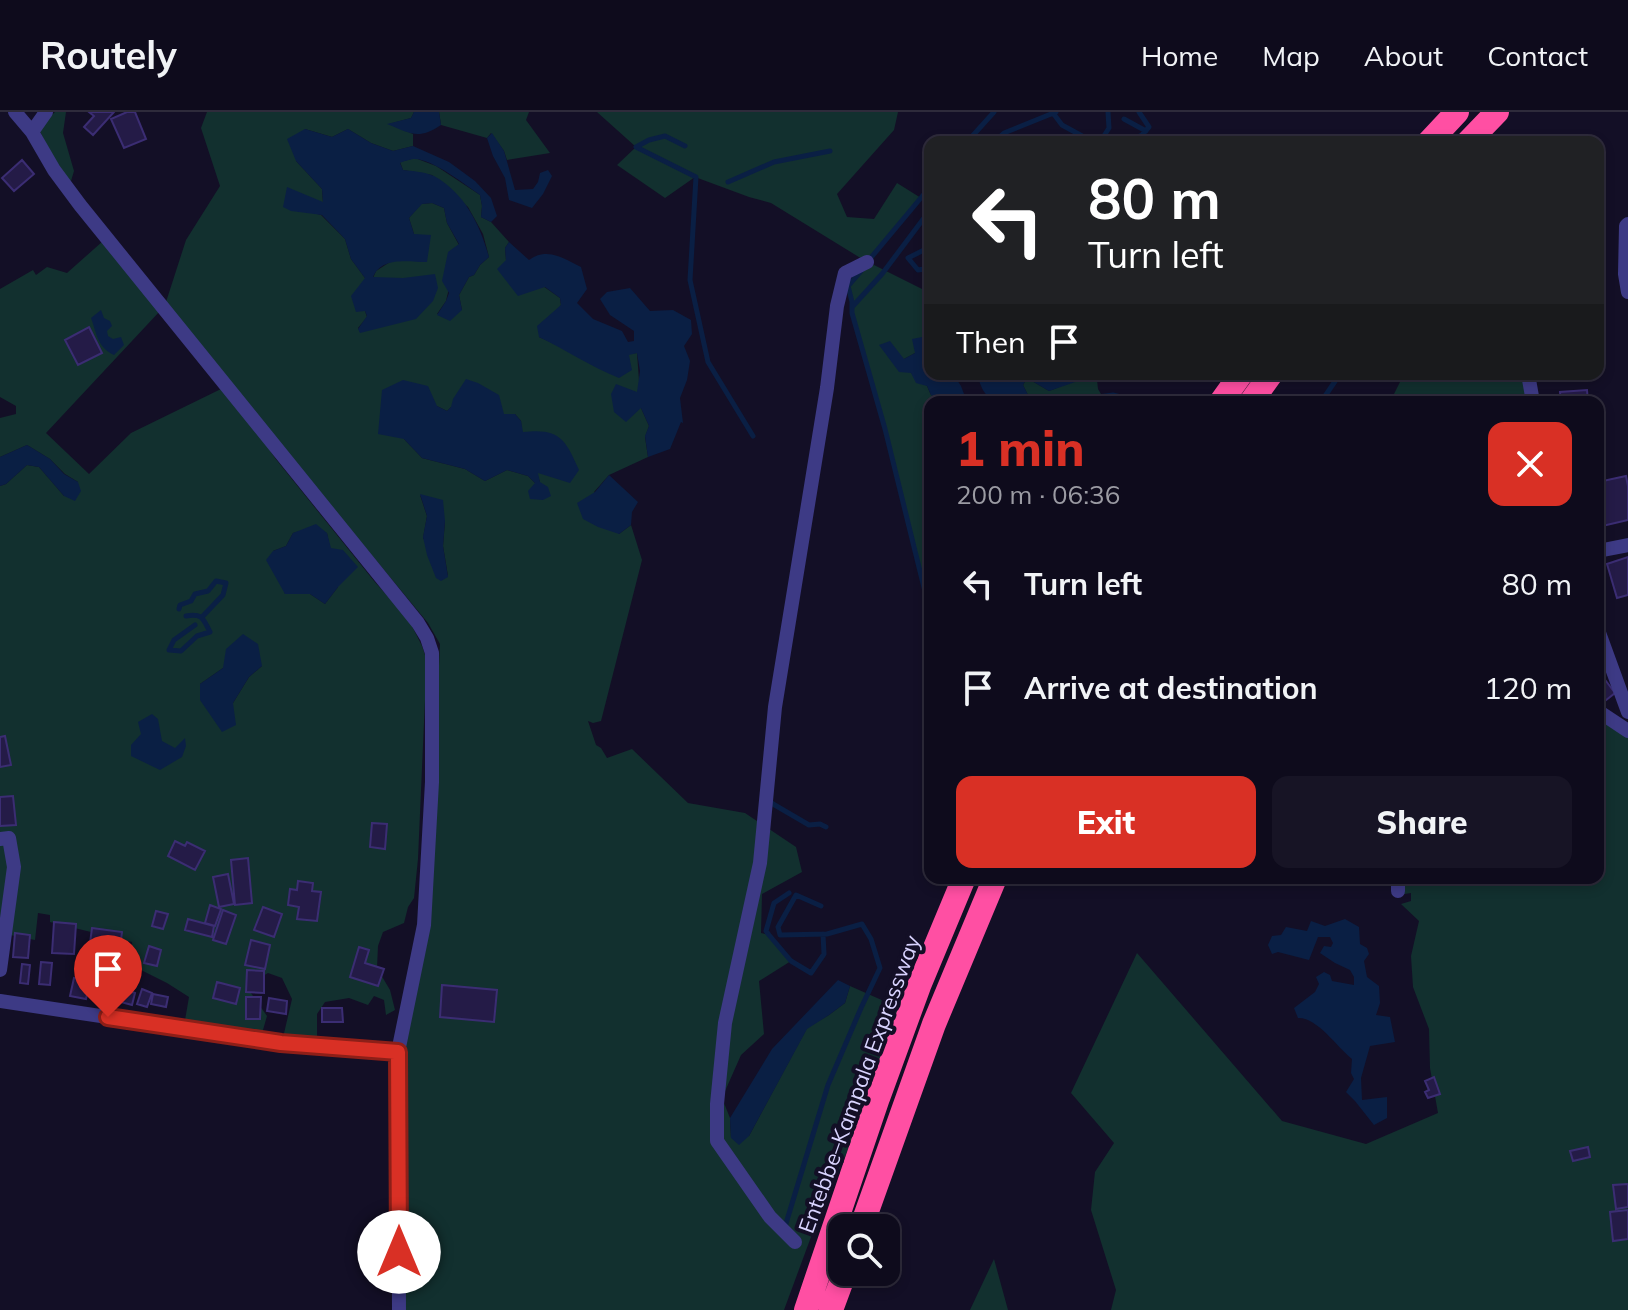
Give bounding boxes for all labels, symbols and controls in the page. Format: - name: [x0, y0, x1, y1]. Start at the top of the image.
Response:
- text: Routely: [40, 31, 177, 79]
- text: Home: [1141, 38, 1218, 73]
- text: Map: [1262, 38, 1320, 73]
- text: About: [1364, 38, 1443, 73]
- text: Contact: [1487, 38, 1588, 73]
- text: 80 m: [1088, 163, 1221, 233]
- icon: left: [956, 168, 1060, 272]
- text: Turn left: [1088, 232, 1224, 277]
- icon: arrive: [1042, 320, 1086, 364]
- text: Then: [956, 323, 1026, 361]
- text: 1 min: [956, 418, 1085, 478]
- button: close: [1488, 422, 1572, 506]
- text: 200 m · 06:36: [956, 478, 1120, 511]
- icon: left: [956, 562, 1000, 606]
- text: Turn left: [1024, 565, 1142, 603]
- text: 80 m: [1502, 565, 1572, 603]
- icon: arrive: [956, 666, 1000, 710]
- text: Arrive at destination: [1024, 669, 1318, 707]
- text: 120 m: [1484, 669, 1572, 707]
- button: Exit: [956, 776, 1256, 868]
- button: Share: [1272, 776, 1572, 868]
- street label: Entebbe–Kampala Expressway: [792, 931, 926, 1237]
- pin: [74, 935, 142, 1017]
- icon: arrive: [86, 947, 130, 991]
- position arrow: [357, 1210, 441, 1294]
- map controls: [828, 1214, 900, 1286]
- button: search: [828, 1214, 900, 1286]

